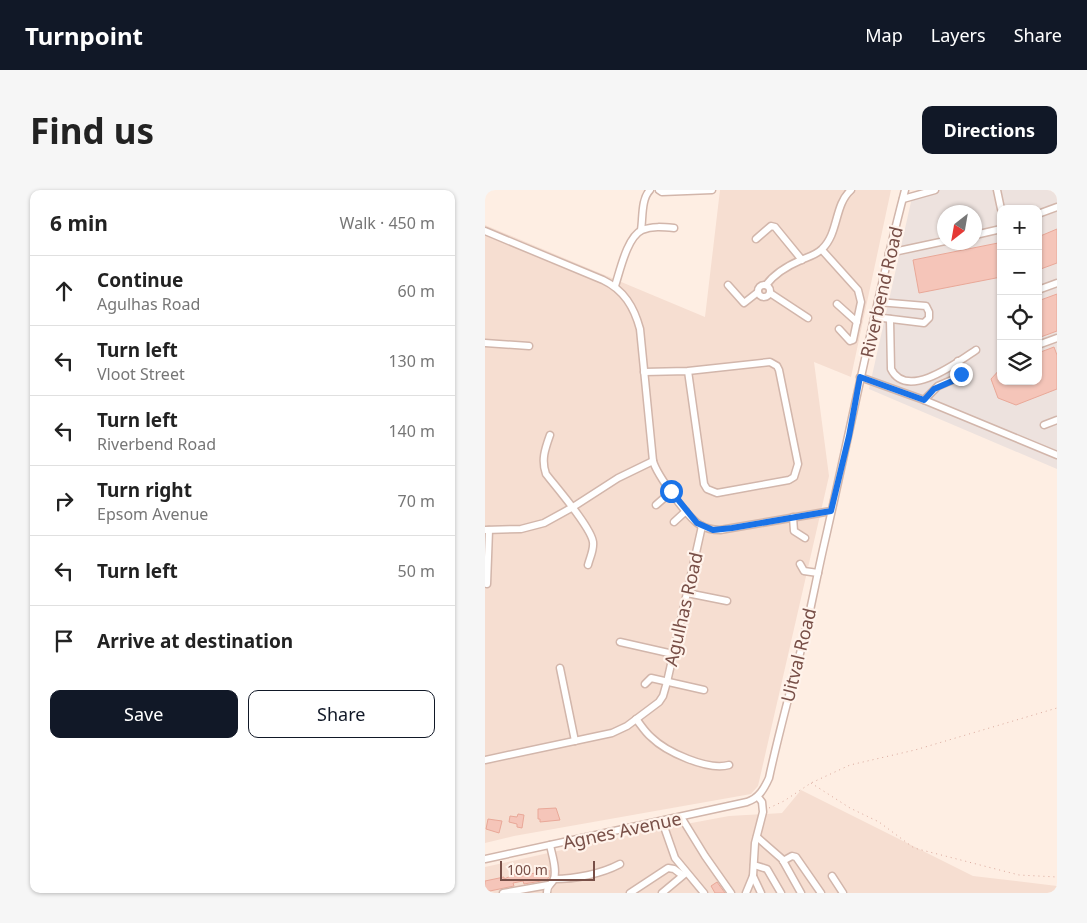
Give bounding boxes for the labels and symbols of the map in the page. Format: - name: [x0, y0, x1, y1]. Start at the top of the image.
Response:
- north arrow: [937, 205, 982, 250]
- street label: Riverbend Road: [854, 224, 908, 360]
- route end: [950, 363, 973, 386]
- route start: [660, 480, 683, 503]
- street label: Agulhas Road: [658, 550, 708, 668]
- street label: Uitval Road: [775, 605, 821, 705]
- street label: Agnes Avenue: [561, 806, 683, 854]
- scale bar: [500, 858, 595, 881]

